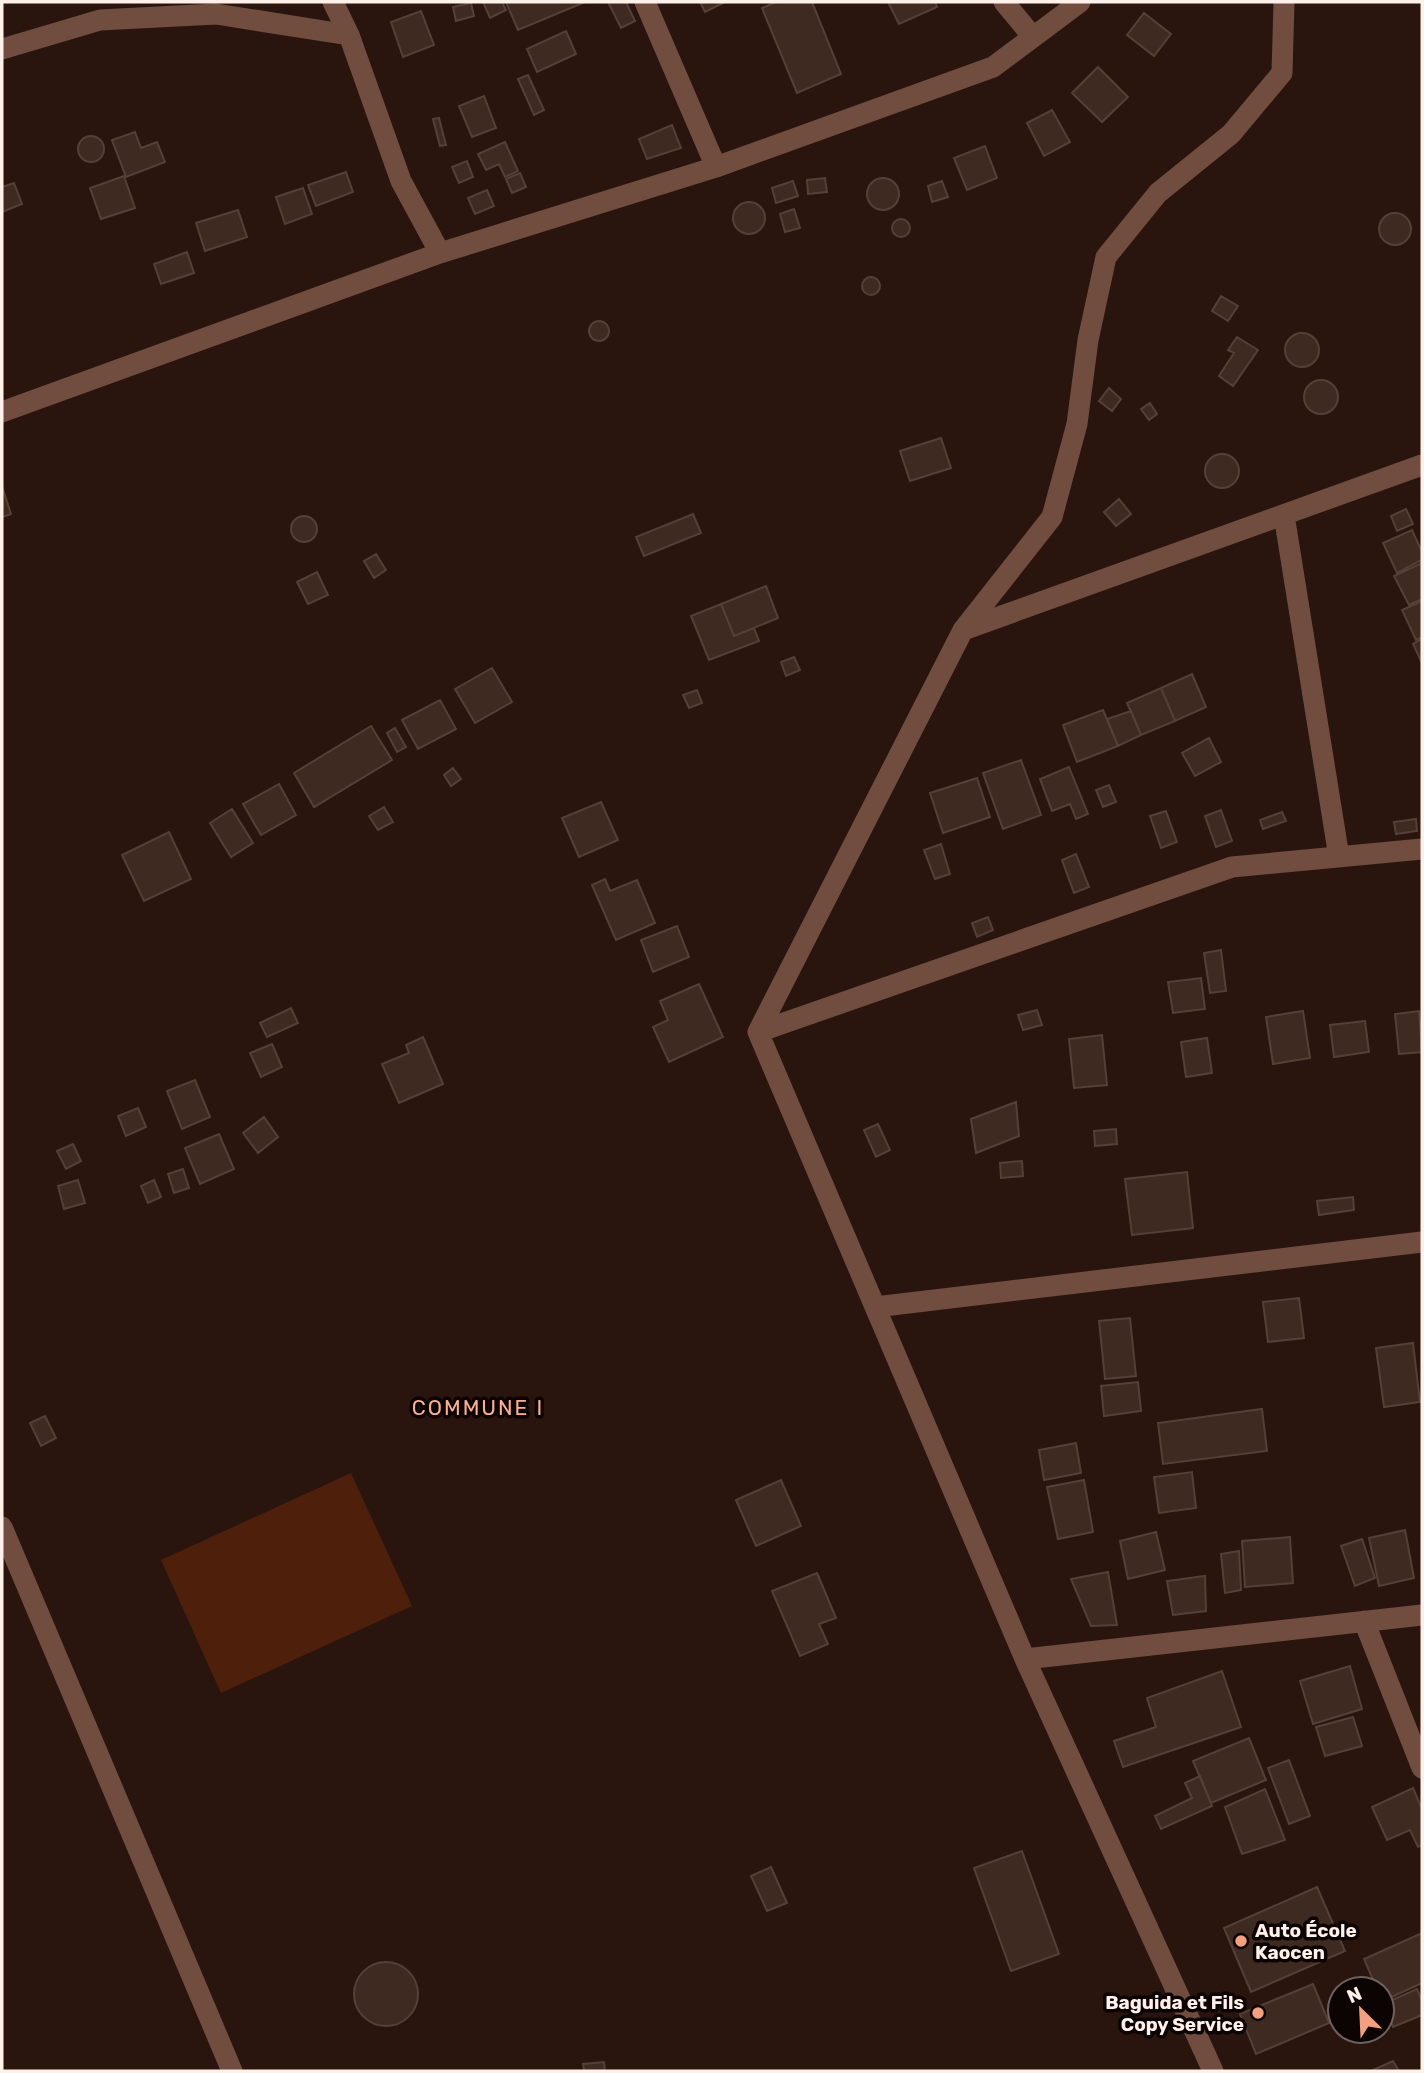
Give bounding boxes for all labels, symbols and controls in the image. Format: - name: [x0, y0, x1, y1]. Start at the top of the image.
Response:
- district label: COMMUNE I: [412, 1395, 544, 1420]
- place label: Auto École Kaocen: [1255, 1919, 1357, 1964]
- marker: Auto École Kaocen: [1233, 1933, 1249, 1949]
- north arrow: [1326, 1975, 1396, 2045]
- text: N: [1343, 1982, 1365, 2008]
- place label: Baguida et Fils Copy Service: [1105, 1991, 1244, 2036]
- marker: Baguida et Fils Copy Service: [1250, 2005, 1266, 2021]

